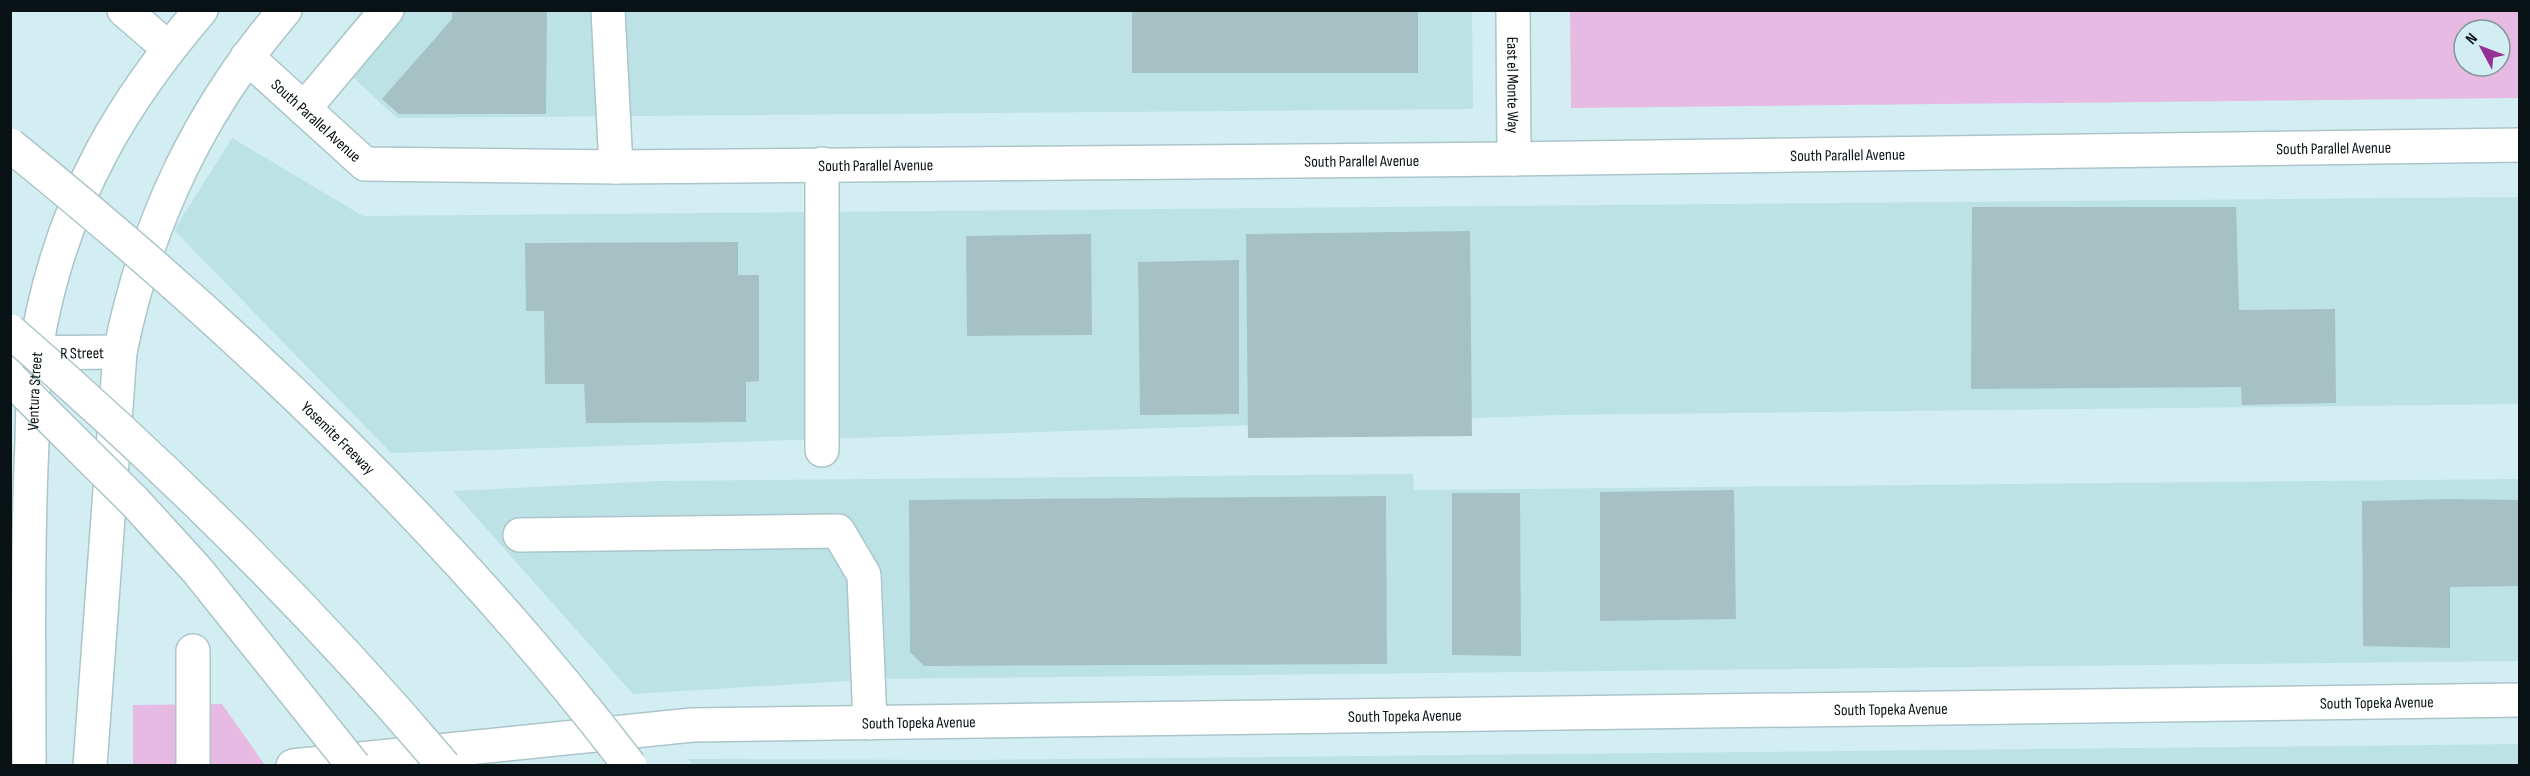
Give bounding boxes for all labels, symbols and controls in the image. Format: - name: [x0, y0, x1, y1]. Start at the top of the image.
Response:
- north arrow: [2452, 18, 2512, 78]
- text: N: [2462, 30, 2482, 49]
- street label: East el Monte Way: [1502, 37, 1522, 133]
- street label: South Parallel Avenue: [267, 76, 365, 167]
- street label: South Parallel Avenue: [2276, 139, 2391, 159]
- street label: South Parallel Avenue: [1790, 146, 1905, 166]
- street label: South Parallel Avenue: [1304, 152, 1419, 172]
- street label: South Parallel Avenue: [818, 156, 933, 176]
- street label: R Street: [60, 344, 104, 364]
- street label: Ventura Street: [24, 351, 47, 431]
- street label: Yosemite Freeway: [297, 398, 378, 479]
- street label: South Topeka Avenue: [2320, 693, 2434, 714]
- street label: South Topeka Avenue: [1834, 700, 1948, 720]
- street label: South Topeka Avenue: [1348, 706, 1462, 727]
- street label: South Topeka Avenue: [862, 713, 976, 734]

